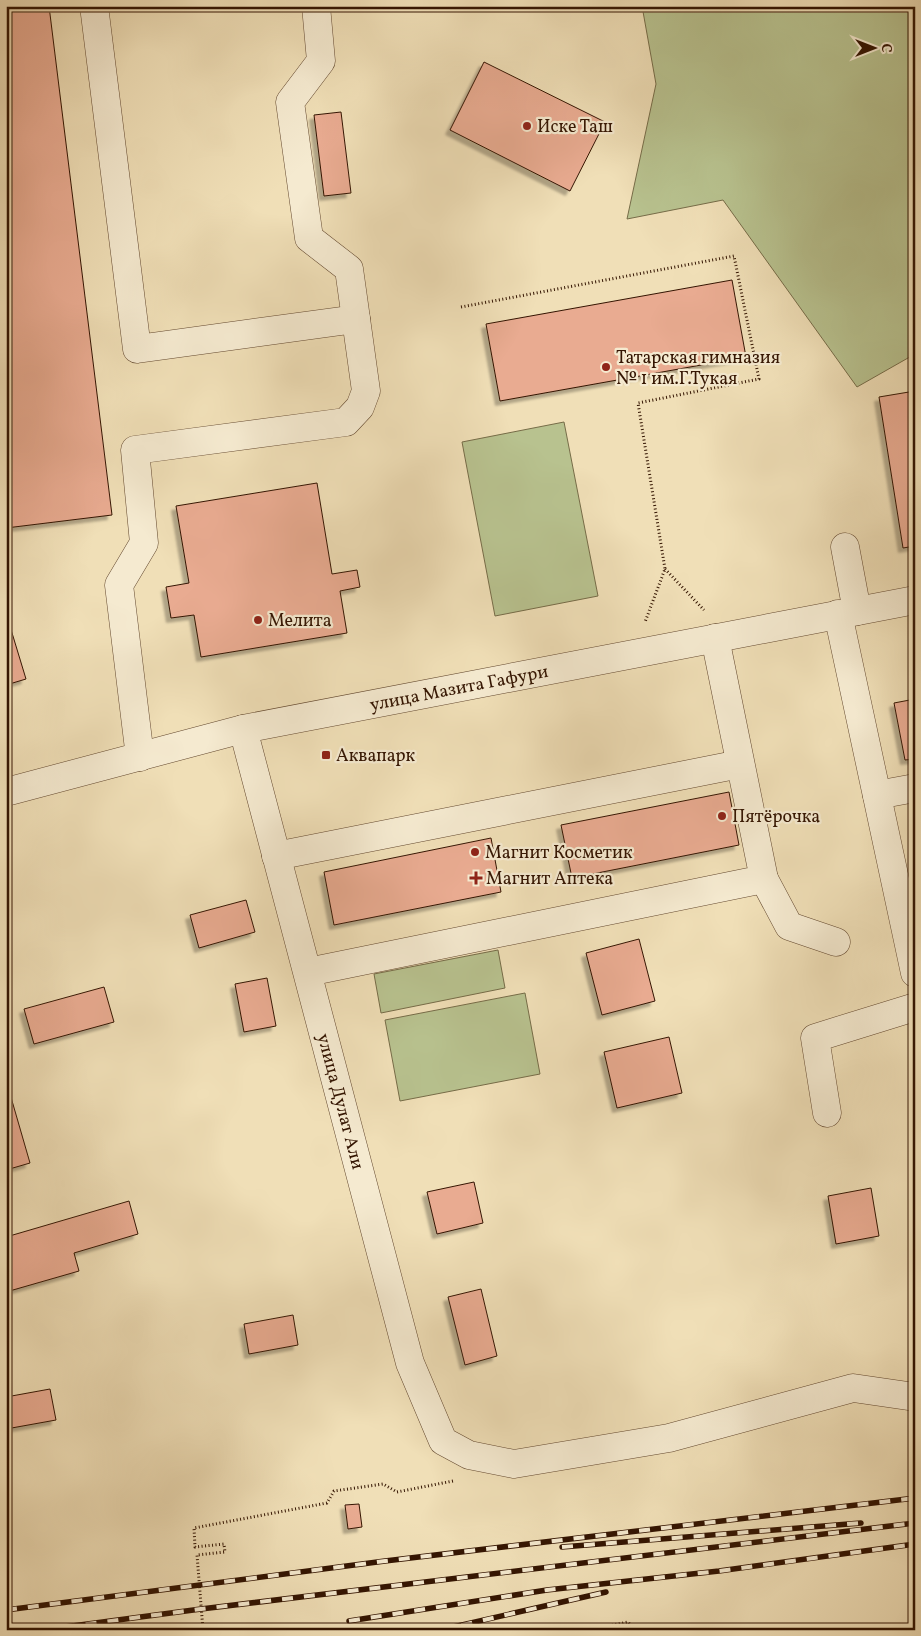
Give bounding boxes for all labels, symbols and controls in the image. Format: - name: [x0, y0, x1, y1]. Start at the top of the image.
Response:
- north arrow: [848, 22, 898, 72]
- text: С: [876, 43, 895, 53]
- place label: Иске Таш: [537, 115, 613, 140]
- marker: Иске Таш: [521, 120, 533, 132]
- place label: Татарская гимназия № 1 им.Г.Тукая: [616, 346, 780, 392]
- marker: Татарская гимназия № 1 им.Г.Тукая: [600, 361, 612, 373]
- place label: Мелита: [268, 609, 332, 634]
- marker: Мелита: [252, 614, 264, 626]
- street label: улица Мазита Гафури: [368, 660, 550, 718]
- place label: Аквапарк: [336, 744, 416, 769]
- marker: Аквапарк: [320, 749, 332, 761]
- place label: Пятёрочка: [732, 805, 820, 830]
- marker: Пятёрочка: [716, 810, 728, 822]
- place label: Магнит Косметик: [485, 841, 633, 866]
- marker: Магнит Косметик: [469, 846, 481, 858]
- place label: Магнит Аптека: [486, 867, 613, 892]
- marker: Магнит Аптека: [470, 872, 482, 884]
- street label: улица Дулат Али: [310, 1031, 369, 1172]

